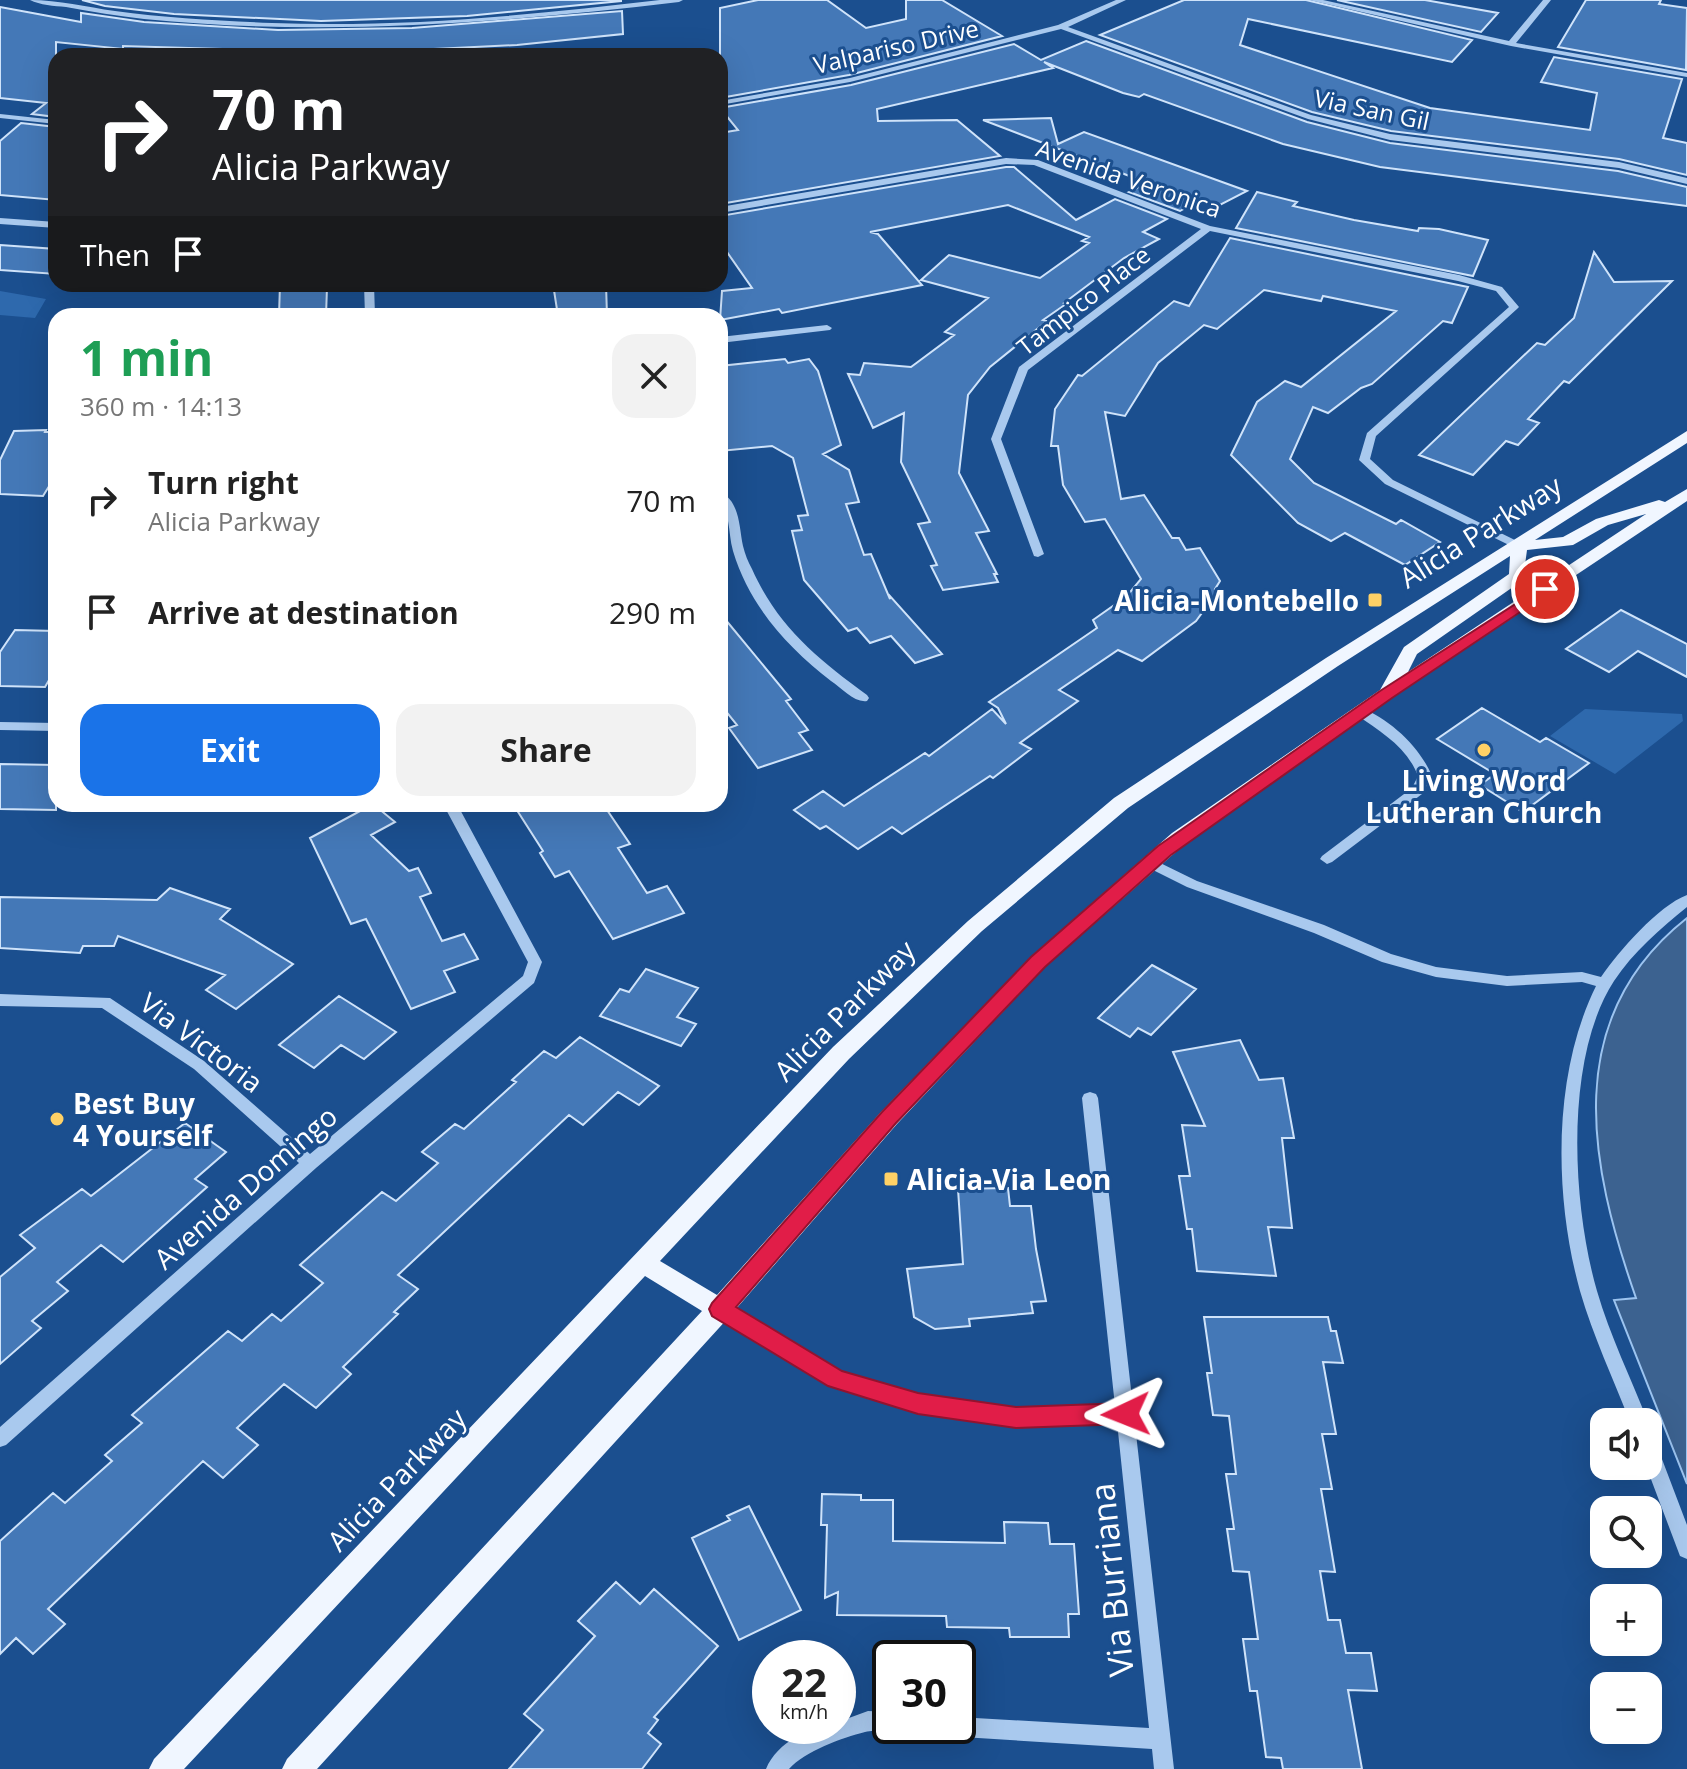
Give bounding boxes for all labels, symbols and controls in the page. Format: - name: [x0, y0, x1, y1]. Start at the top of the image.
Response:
- street label: Valpariso Drive: [810, 11, 982, 81]
- text: 70 m: [212, 70, 346, 146]
- icon: right: [80, 80, 184, 184]
- street label: Via San Gil: [1311, 81, 1433, 137]
- street label: Avenida Veronica: [1032, 131, 1226, 225]
- text: Alicia Parkway: [212, 142, 450, 191]
- icon: arrive: [166, 232, 210, 276]
- text: Then: [80, 234, 150, 275]
- street label: Tampico Place: [1010, 238, 1156, 362]
- text: 1 min: [80, 325, 213, 390]
- button: close: [612, 334, 696, 418]
- text: 360 m · 14:13: [80, 388, 242, 424]
- text: Turn right: [148, 462, 299, 503]
- street label: Alicia Parkway: [1391, 465, 1569, 596]
- icon: right: [80, 478, 124, 522]
- text: 70 m: [626, 480, 696, 521]
- text: Alicia Parkway: [148, 503, 320, 539]
- pin: [1511, 555, 1579, 623]
- icon: arrive: [1523, 567, 1567, 611]
- place label: Alicia-Montebello: [1114, 581, 1359, 619]
- icon: arrive: [80, 590, 124, 634]
- marker: Alicia-Montebello: [1366, 591, 1384, 609]
- text: Arrive at destination: [148, 592, 459, 633]
- text: 290 m: [609, 592, 696, 633]
- button: Exit: [80, 704, 380, 796]
- button: Share: [396, 704, 696, 796]
- marker: Living Word Lutheran Church: [1475, 741, 1493, 759]
- place label: Living Word Lutheran Church: [1366, 761, 1602, 831]
- street label: Alicia Parkway: [765, 930, 924, 1089]
- street label: Via Victoria: [133, 983, 271, 1101]
- place label: Best Buy 4 Yourself: [73, 1084, 214, 1154]
- street label: Avenida Domingo: [145, 1097, 345, 1277]
- marker: Best Buy 4 Yourself: [48, 1110, 66, 1128]
- place label: Alicia-Via Leon: [907, 1160, 1111, 1198]
- marker: Alicia-Via Leon: [882, 1170, 900, 1188]
- position arrow: [1084, 1372, 1168, 1456]
- street label: Alicia Parkway: [318, 1399, 475, 1559]
- map controls: [1590, 1408, 1662, 1744]
- button: sound: [1590, 1408, 1662, 1480]
- street label: Via Burriana: [1078, 1481, 1144, 1679]
- button: search: [1590, 1496, 1662, 1568]
- button: +: [1590, 1584, 1662, 1656]
- speed limit sign: 30: [872, 1640, 976, 1744]
- text: 22: [781, 1654, 827, 1709]
- button: −: [1590, 1672, 1662, 1744]
- text: km/h: [780, 1698, 828, 1725]

